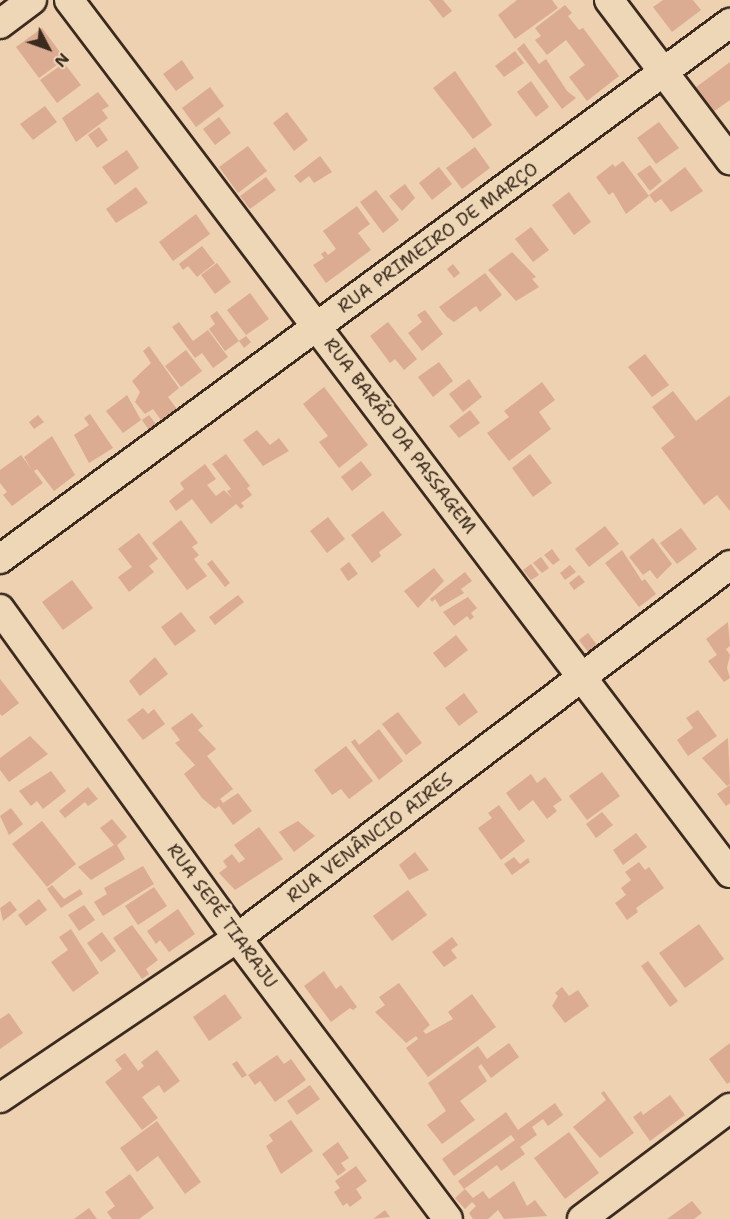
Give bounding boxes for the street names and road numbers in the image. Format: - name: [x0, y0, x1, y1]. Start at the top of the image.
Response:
- street label: RUA PRIMEIRO DE MARÇO: [334, 158, 542, 318]
- street label: RUA BARÃO DA PASSAGEM: [319, 334, 481, 538]
- street label: RUA VENÂNCIO AIRES: [283, 769, 457, 907]
- street label: RUA SEPÉ TIARAJU: [162, 840, 282, 992]

